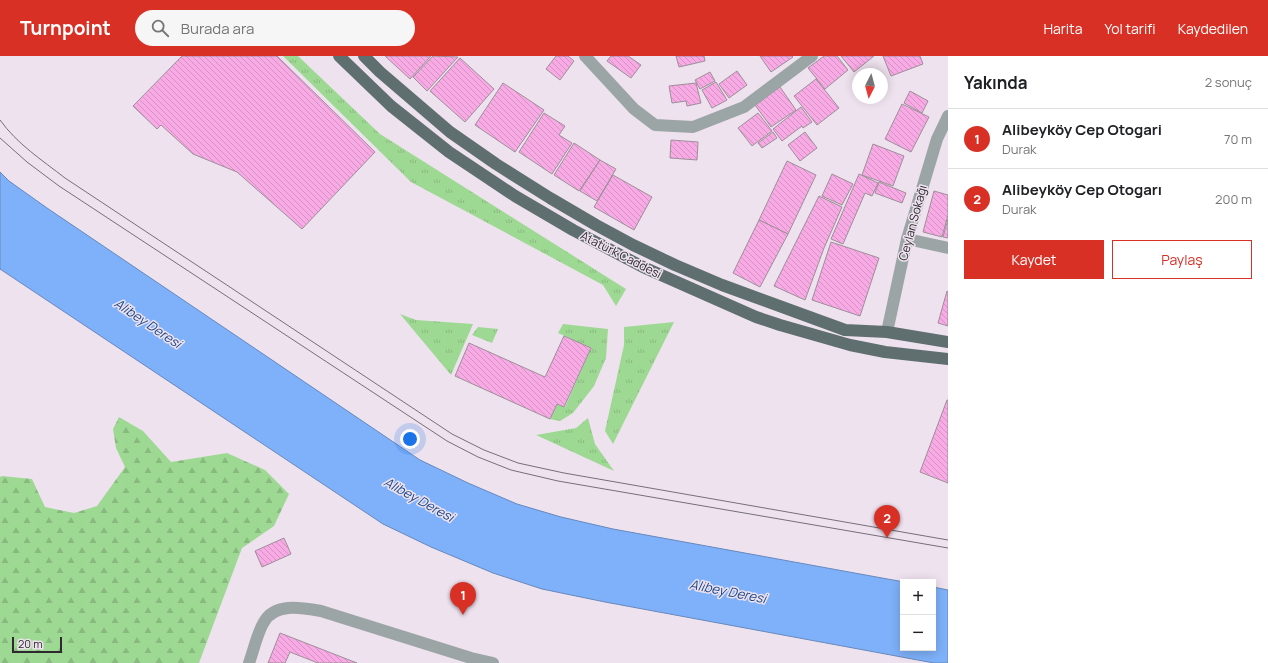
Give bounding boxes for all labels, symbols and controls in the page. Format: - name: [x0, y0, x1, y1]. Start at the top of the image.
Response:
- search box: [135, 10, 415, 46]
- text: Turnpoint: [20, 15, 111, 41]
- icon: search: [149, 17, 171, 39]
- text: Burada ara: [181, 18, 254, 39]
- text: Harita: [1043, 19, 1082, 38]
- text: Yol tarifi: [1104, 19, 1156, 38]
- text: Kaydedilen: [1178, 19, 1248, 38]
- north arrow: [852, 68, 888, 104]
- text: Yakında: [964, 71, 1028, 94]
- text: 2 sonuç: [1205, 73, 1252, 91]
- text: Alibeyköy Cep Otogari: [1002, 119, 1162, 140]
- text: 1: [974, 130, 980, 148]
- text: 70 m: [1224, 130, 1252, 148]
- text: Durak: [1002, 140, 1037, 158]
- text: Alibeyköy Cep Otogarı: [1002, 179, 1162, 200]
- street label: Ceylan Sokağı: [894, 183, 931, 263]
- text: 2: [973, 190, 981, 208]
- text: 200 m: [1215, 190, 1252, 208]
- text: Durak: [1002, 200, 1037, 218]
- street label: Atatürk Caddesi: [578, 227, 665, 282]
- button: Kaydet: [964, 240, 1104, 279]
- button: Paylaş: [1112, 240, 1252, 279]
- water label: Alibey Deresi: [111, 294, 187, 353]
- your location: [400, 429, 420, 449]
- water label: Alibey Deresi: [381, 472, 459, 527]
- pin: 2: [874, 505, 900, 538]
- water label: Alibey Deresi: [688, 575, 770, 608]
- map controls: [900, 579, 936, 651]
- button: +: [900, 579, 936, 615]
- pin: 1: [450, 582, 476, 615]
- button: −: [900, 615, 936, 651]
- scale bar: [12, 635, 62, 654]
- text: 20 m: [18, 636, 43, 651]

